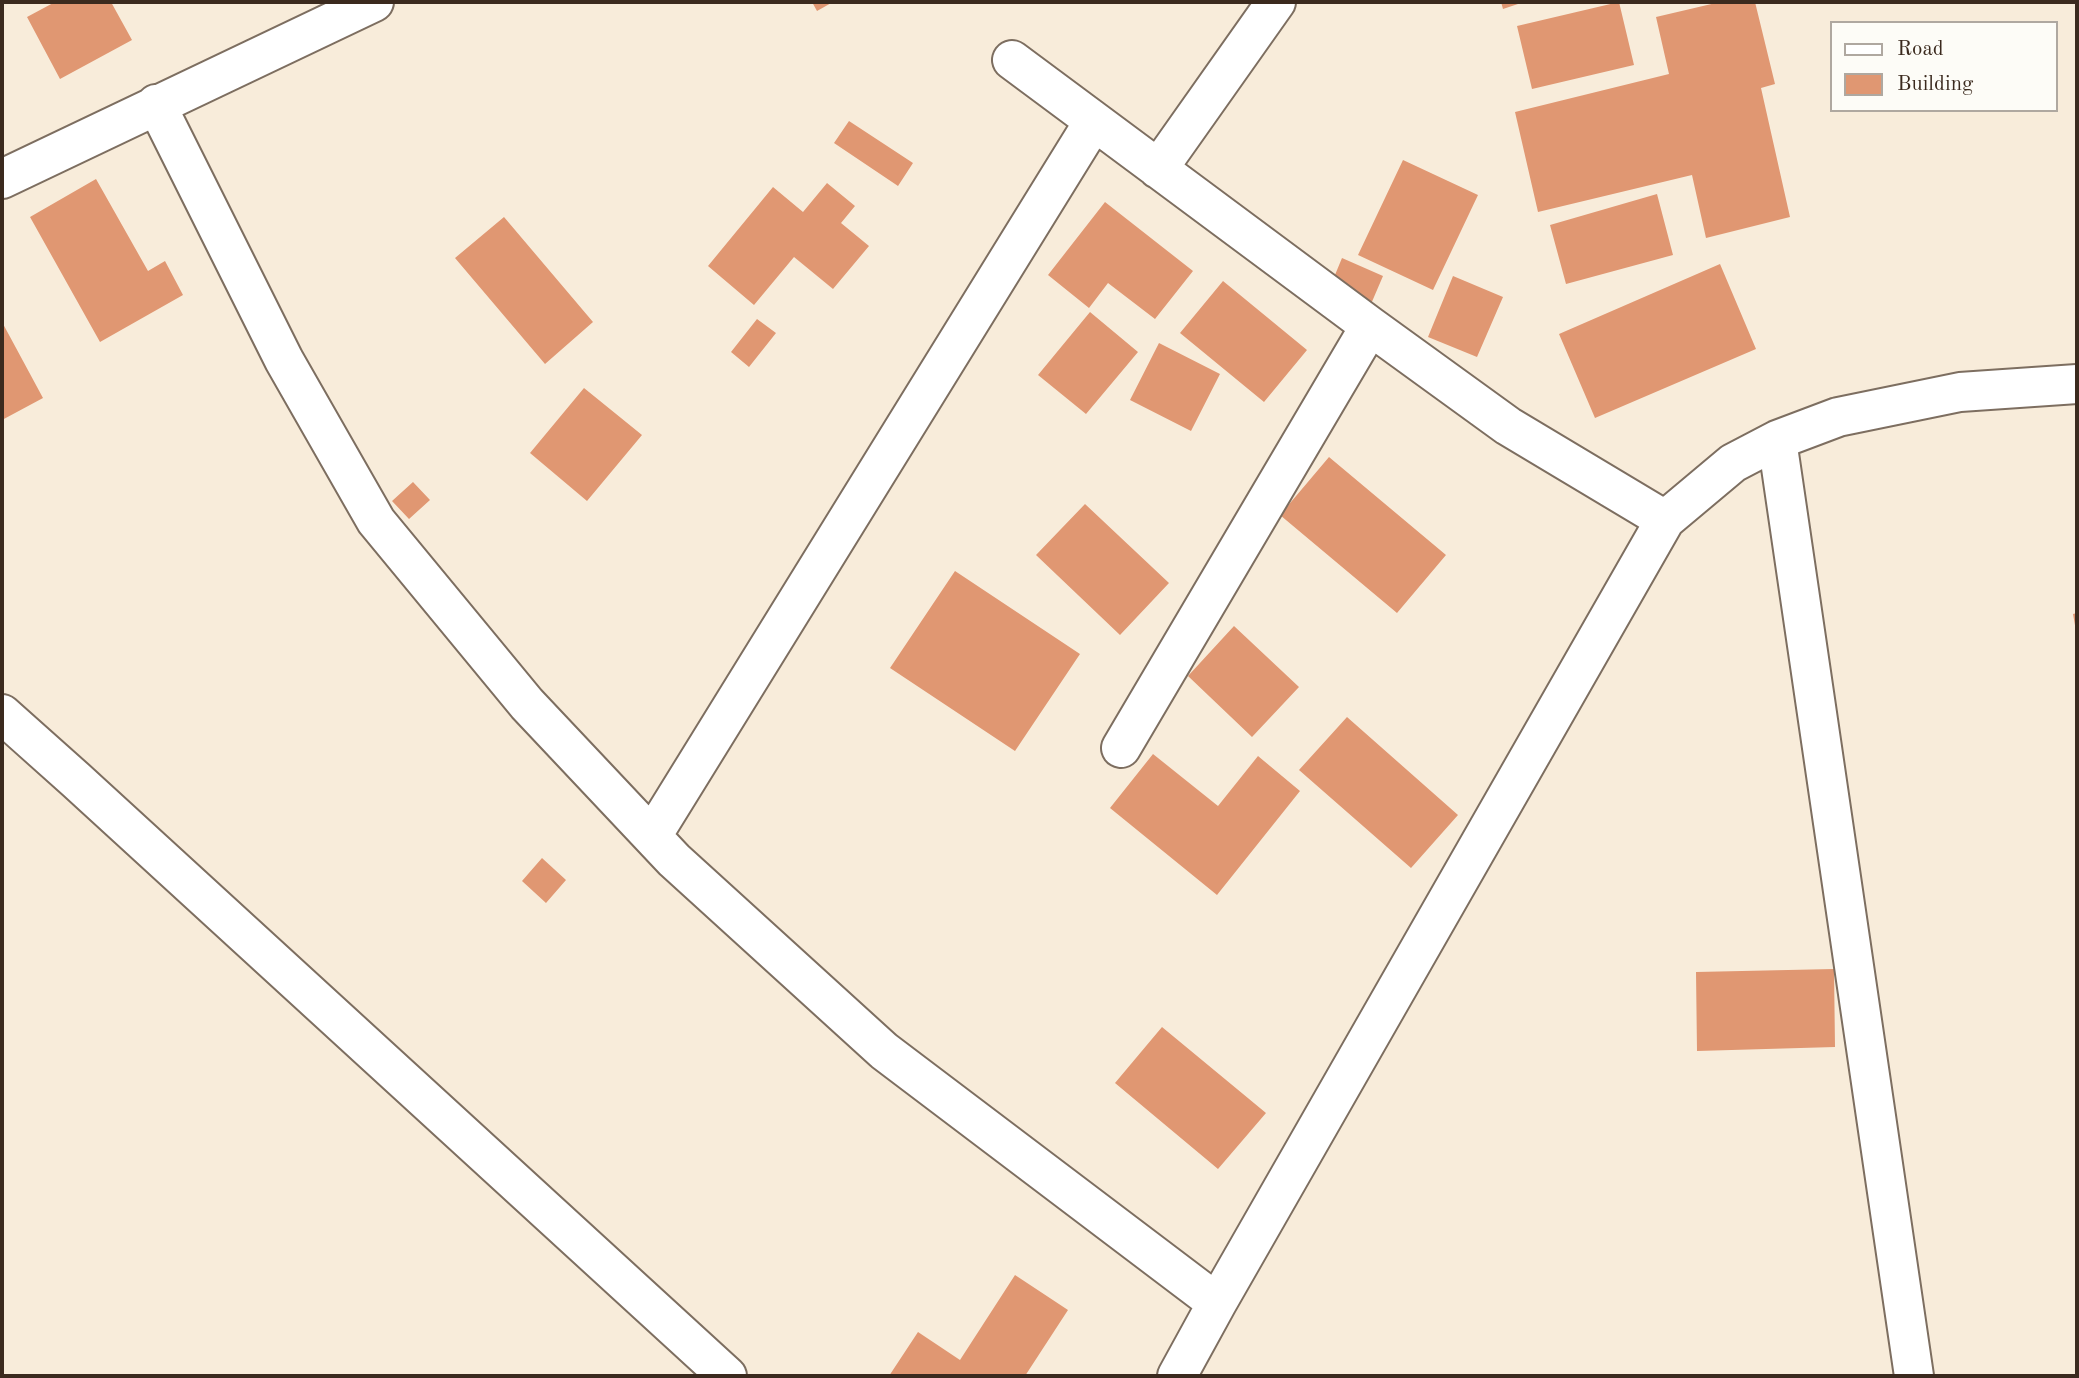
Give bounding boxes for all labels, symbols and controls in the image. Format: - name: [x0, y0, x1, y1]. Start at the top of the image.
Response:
- legend: [1830, 21, 2058, 112]
- text: Road: [1897, 39, 1944, 60]
- text: Building: [1897, 74, 1973, 95]

